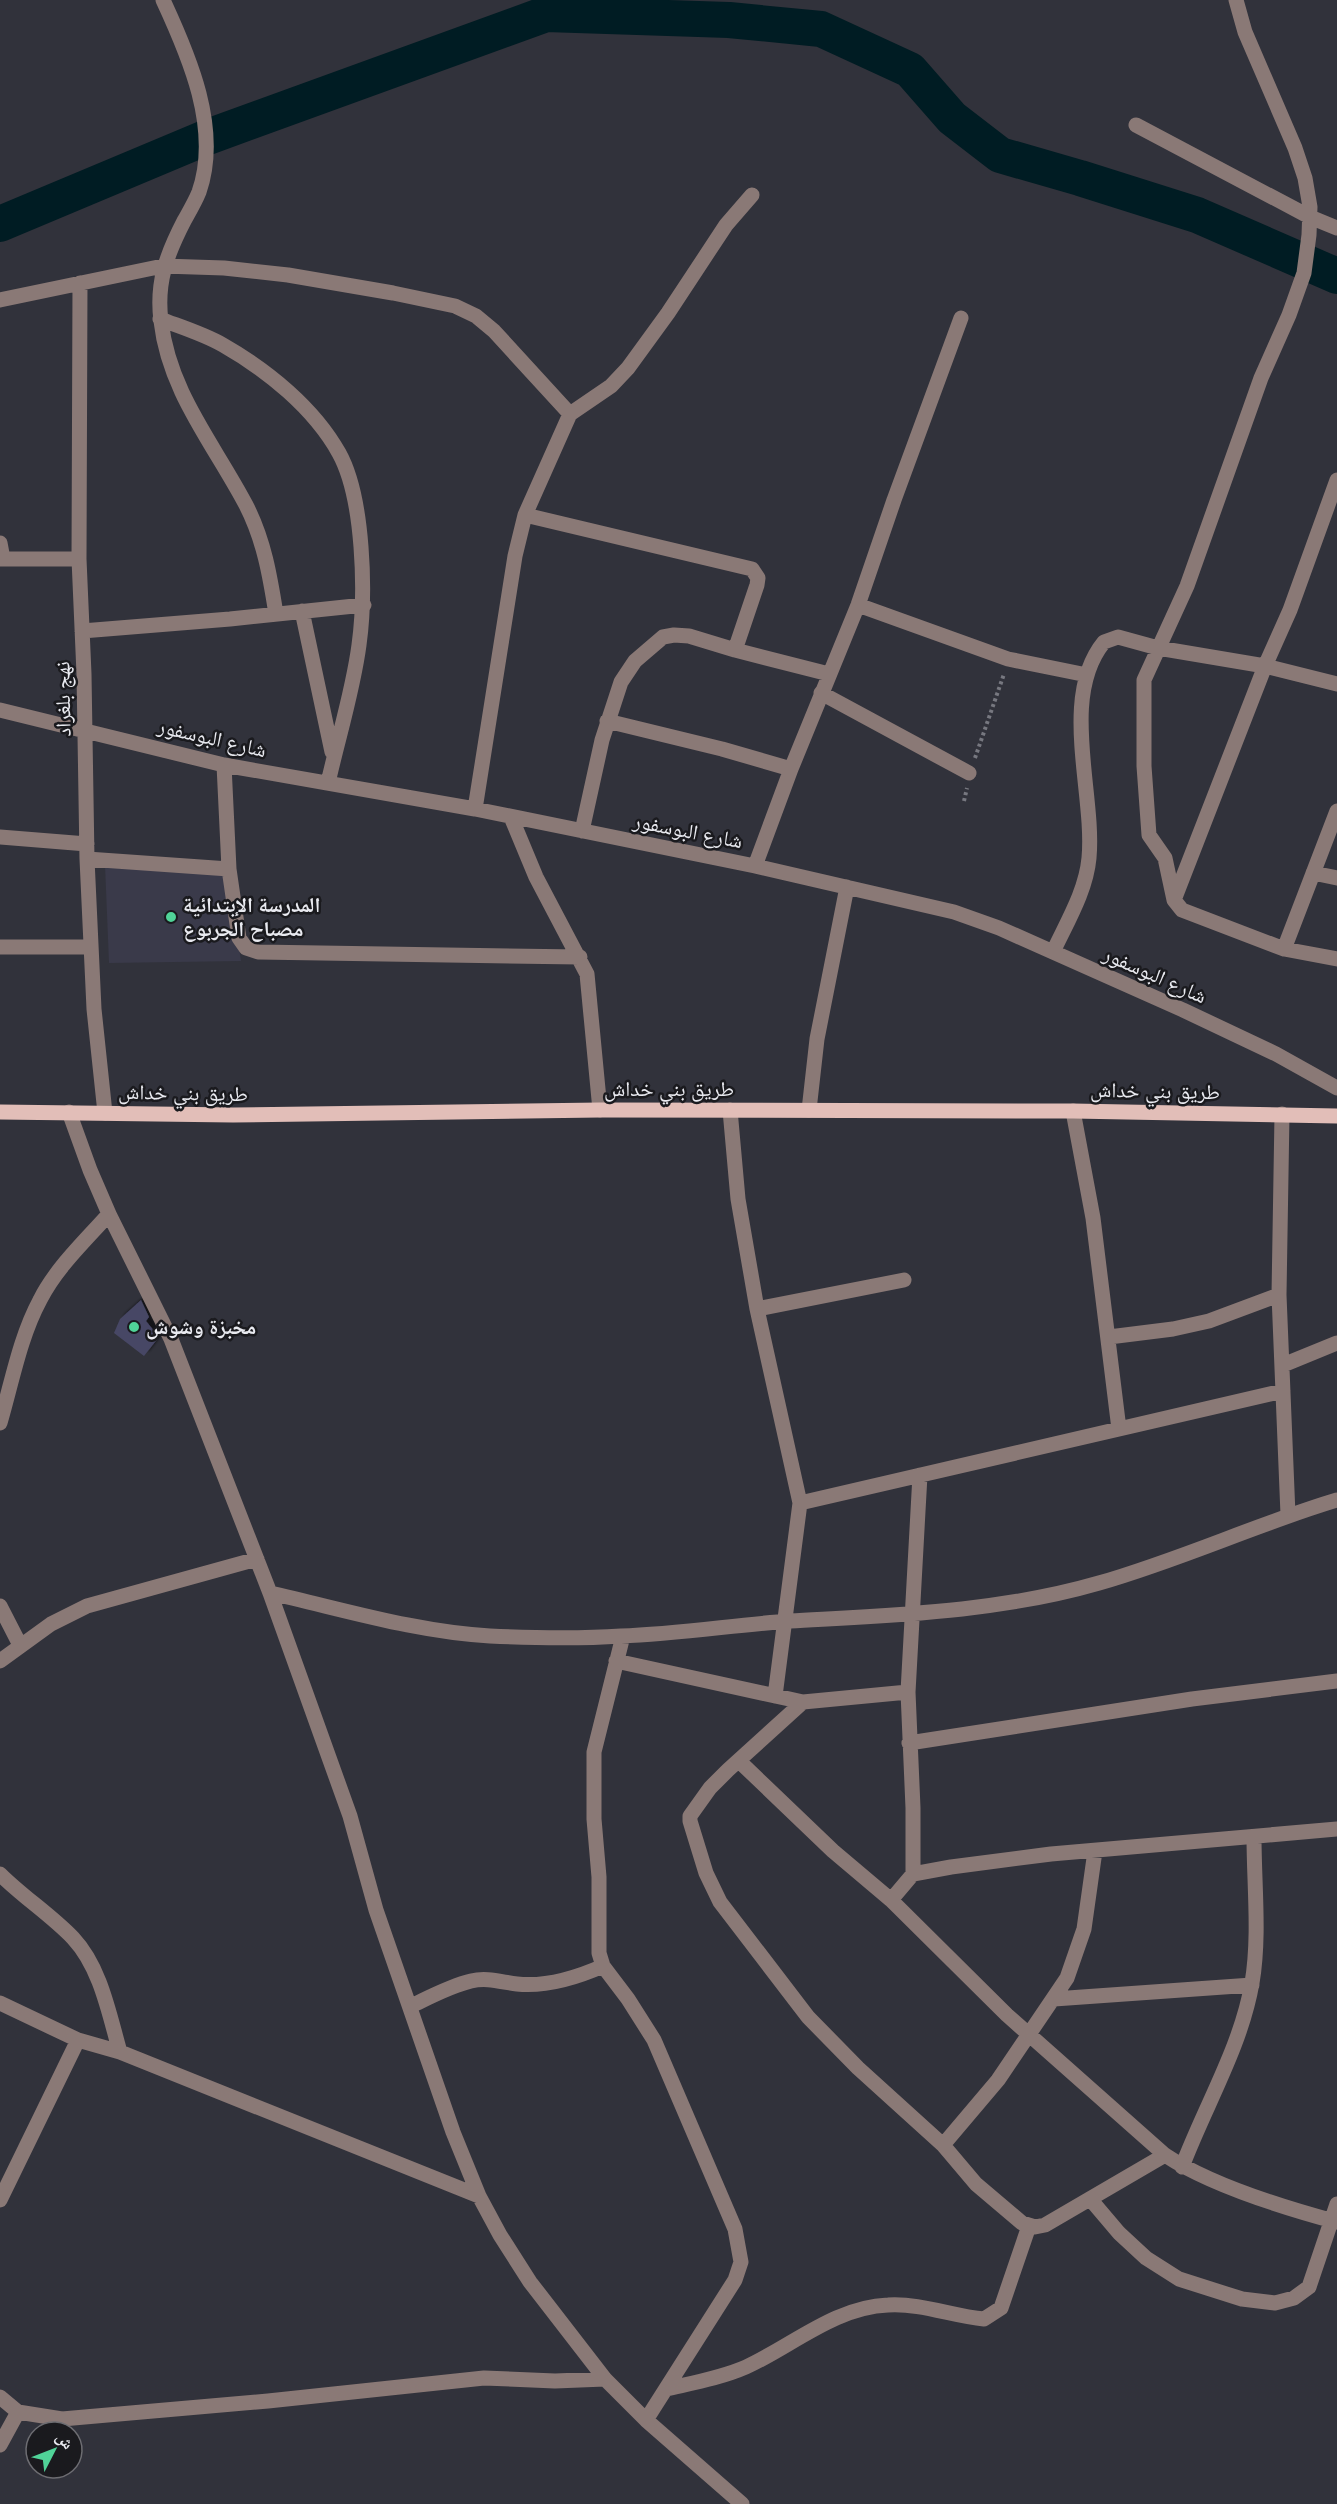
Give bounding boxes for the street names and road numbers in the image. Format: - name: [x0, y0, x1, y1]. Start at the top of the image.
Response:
- street label: نهج بلغراد: [48, 661, 77, 737]
- street label: شارع البوسفور: [154, 712, 269, 763]
- street label: شارع البوسفور: [630, 807, 745, 854]
- street label: شارع البوسفور: [1098, 939, 1211, 1009]
- street label: طريق بني خداش: [604, 1075, 734, 1105]
- street label: طريق بني خداش: [1090, 1076, 1220, 1108]
- street label: طريق بني خداش: [118, 1078, 248, 1110]

